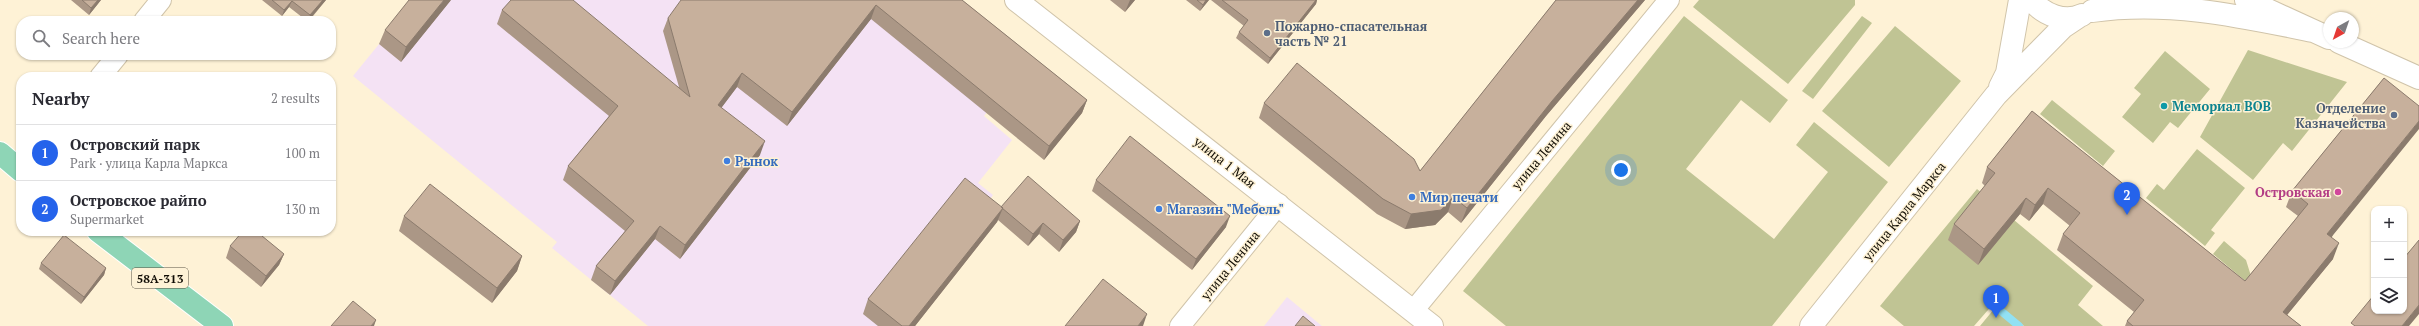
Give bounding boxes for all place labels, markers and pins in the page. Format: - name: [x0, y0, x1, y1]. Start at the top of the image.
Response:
- place label: Пожарно-спасательная часть № 21: [1275, 17, 1428, 50]
- marker: Пожарно-спасательная часть № 21: [1262, 28, 1272, 38]
- place label: Мемориал ВОВ: [2172, 97, 2271, 115]
- place label: Отделение Казначейства: [2296, 99, 2387, 132]
- marker: Мемориал ВОВ: [2159, 101, 2169, 111]
- marker: Отделение Казначейства: [2389, 110, 2399, 120]
- place label: Рынок: [735, 152, 778, 170]
- marker: Рынок: [722, 156, 732, 166]
- pin: 2: [2114, 182, 2140, 215]
- place label: Островская: [2255, 183, 2330, 201]
- marker: Островская: [2333, 187, 2343, 197]
- place label: Мир печати: [1420, 188, 1499, 206]
- marker: Мир печати: [1407, 192, 1417, 202]
- place label: Магазин "Мебель": [1167, 200, 1284, 218]
- marker: Магазин "Мебель": [1154, 204, 1164, 214]
- pin: 1: [1983, 285, 2009, 318]

